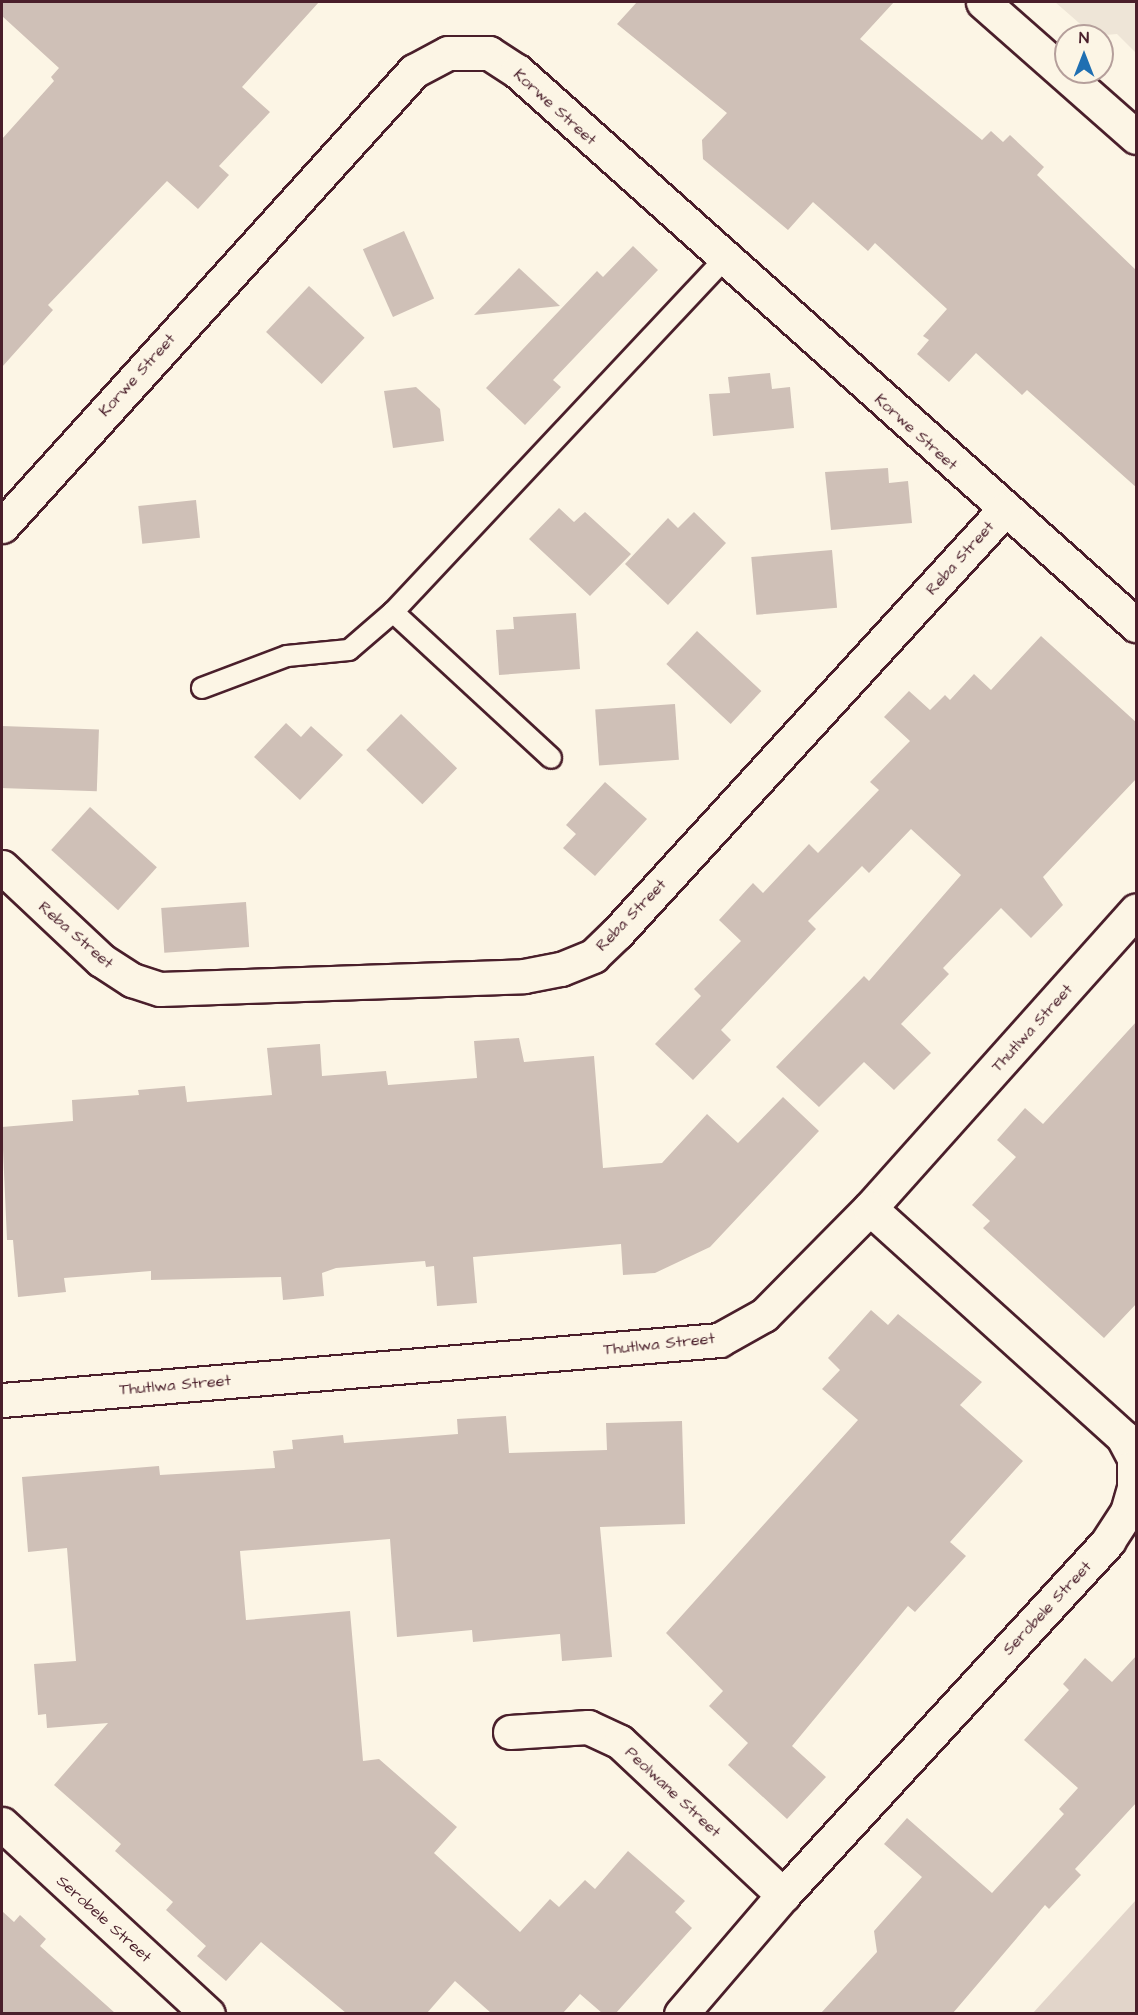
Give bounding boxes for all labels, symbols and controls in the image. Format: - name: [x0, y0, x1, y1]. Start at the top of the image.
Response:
- north arrow: [1054, 24, 1114, 84]
- text: N: [1079, 27, 1089, 49]
- street label: Korwe Street: [510, 65, 600, 149]
- street label: Korwe Street: [95, 330, 179, 420]
- street label: Korwe Street: [871, 390, 961, 474]
- street label: Reba Street: [922, 517, 998, 599]
- street label: Reba Street: [592, 875, 670, 955]
- street label: Reba Street: [35, 897, 117, 973]
- street label: Thutlwa Street: [987, 980, 1077, 1076]
- street label: Thutlwa Street: [602, 1329, 716, 1359]
- street label: Thutlwa Street: [118, 1371, 232, 1399]
- street label: Serobele Street: [999, 1557, 1095, 1659]
- street label: Peolwane Street: [621, 1743, 725, 1841]
- street label: Serobele Street: [52, 1871, 156, 1967]

